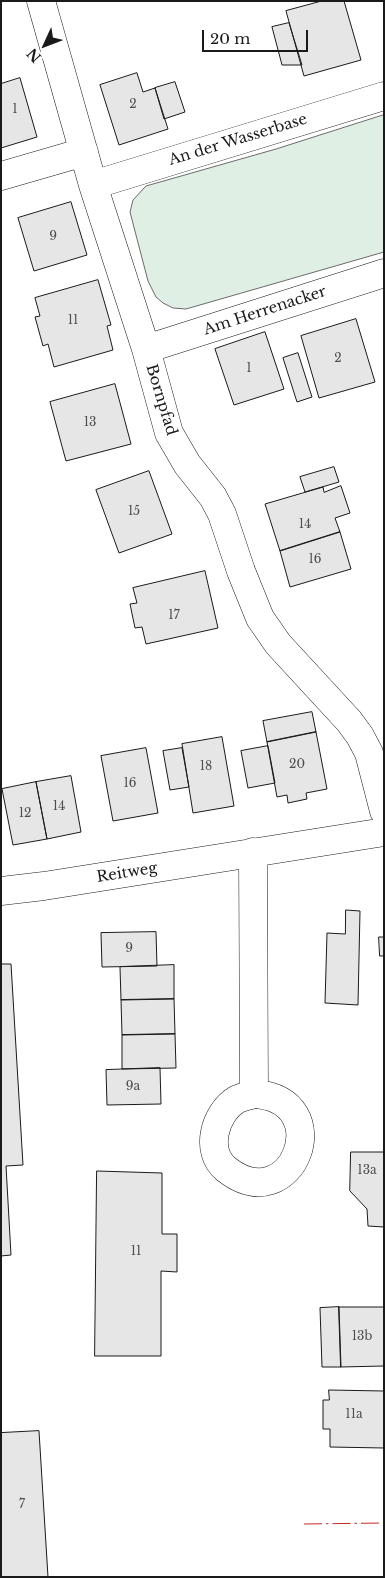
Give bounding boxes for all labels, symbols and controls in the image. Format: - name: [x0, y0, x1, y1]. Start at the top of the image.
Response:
- north arrow: [20, 20, 70, 70]
- scale bar: [205, 20, 311, 52]
- text: 20 m: [210, 29, 250, 48]
- text: N: [23, 44, 45, 66]
- house number: 2: [129, 98, 137, 112]
- house number: 1: [12, 103, 18, 117]
- street label: An der Wasserbase: [167, 110, 309, 170]
- house number: 9: [49, 230, 57, 244]
- street label: Am Herrenacker: [201, 283, 329, 339]
- house number: 11: [68, 314, 78, 328]
- house number: 2: [334, 352, 342, 366]
- street label: Bornpfad: [142, 362, 180, 438]
- house number: 1: [246, 362, 252, 376]
- house number: 13: [84, 416, 96, 430]
- house number: 15: [128, 505, 140, 519]
- house number: 14: [299, 518, 311, 532]
- house number: 16: [308, 553, 322, 567]
- house number: 17: [168, 609, 180, 623]
- house number: 20: [289, 758, 305, 772]
- house number: 18: [200, 760, 212, 774]
- house number: 16: [123, 777, 137, 791]
- house number: 14: [53, 800, 65, 814]
- house number: 12: [19, 807, 31, 821]
- street label: Reitweg: [95, 859, 159, 887]
- house number: 9: [125, 942, 133, 956]
- house number: 9a: [126, 1080, 140, 1094]
- house number: 13a: [357, 1164, 377, 1178]
- house number: 11: [131, 1245, 141, 1259]
- house number: 13b: [352, 1330, 372, 1344]
- house number: 11a: [345, 1408, 363, 1422]
- house number: 7: [19, 1498, 25, 1512]

